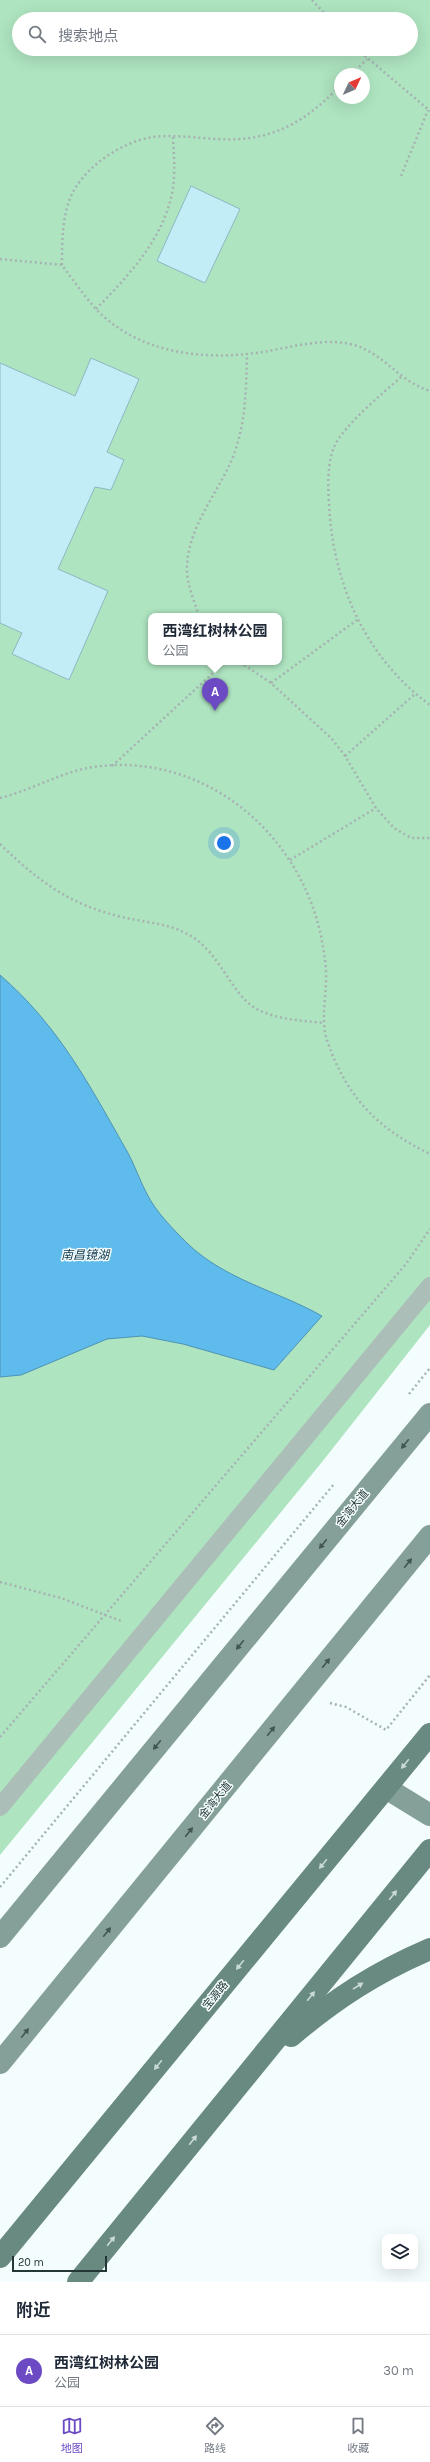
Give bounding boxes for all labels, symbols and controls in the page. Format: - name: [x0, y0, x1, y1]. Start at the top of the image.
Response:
- search box: [12, 12, 418, 56]
- icon: search: [26, 23, 48, 45]
- text: 搜索地点: [58, 27, 118, 45]
- north arrow: [334, 68, 370, 104]
- popup: [148, 613, 282, 665]
- text: 西湾红树林公园: [162, 622, 268, 640]
- text: 公园: [162, 643, 189, 658]
- pin: A: [202, 678, 228, 711]
- your location: [214, 833, 234, 853]
- water label: 南昌镜湖: [61, 1248, 111, 1262]
- one-way arrow: [401, 1439, 410, 1449]
- street label: 金湾大道: [333, 1487, 371, 1530]
- one-way arrow: [318, 1539, 327, 1550]
- one-way arrow: [404, 1557, 412, 1568]
- one-way arrow: [236, 1639, 245, 1650]
- one-way arrow: [321, 1658, 330, 1669]
- one-way arrow: [267, 1725, 275, 1736]
- one-way arrow: [153, 1740, 162, 1751]
- one-way arrow: [401, 1759, 410, 1769]
- street label: 金湾大道: [196, 1779, 234, 1822]
- one-way arrow: [184, 1826, 193, 1837]
- one-way arrow: [319, 1859, 327, 1870]
- one-way arrow: [389, 1890, 398, 1901]
- one-way arrow: [102, 1927, 111, 1938]
- one-way arrow: [236, 1959, 245, 1970]
- street label: 宝源路: [200, 1978, 231, 2012]
- one-way arrow: [352, 1983, 364, 1990]
- one-way arrow: [307, 1991, 315, 2002]
- one-way arrow: [20, 2028, 29, 2039]
- one-way arrow: [153, 2060, 162, 2071]
- one-way arrow: [189, 2135, 198, 2146]
- map controls: [382, 2234, 418, 2270]
- button: layers: [382, 2234, 418, 2270]
- one-way arrow: [107, 2236, 116, 2246]
- scale bar: [12, 2254, 107, 2273]
- text: 20 m: [18, 2256, 44, 2269]
- text: 附近: [16, 2300, 50, 2320]
- text: 西湾红树林公园: [54, 2354, 159, 2372]
- text: A: [25, 2363, 33, 2378]
- text: 30 m: [383, 2363, 414, 2378]
- text: 公园: [54, 2375, 80, 2390]
- tab: 地图: [61, 2415, 83, 2455]
- tab: 路线: [204, 2415, 226, 2455]
- tab: 收藏: [347, 2415, 369, 2455]

